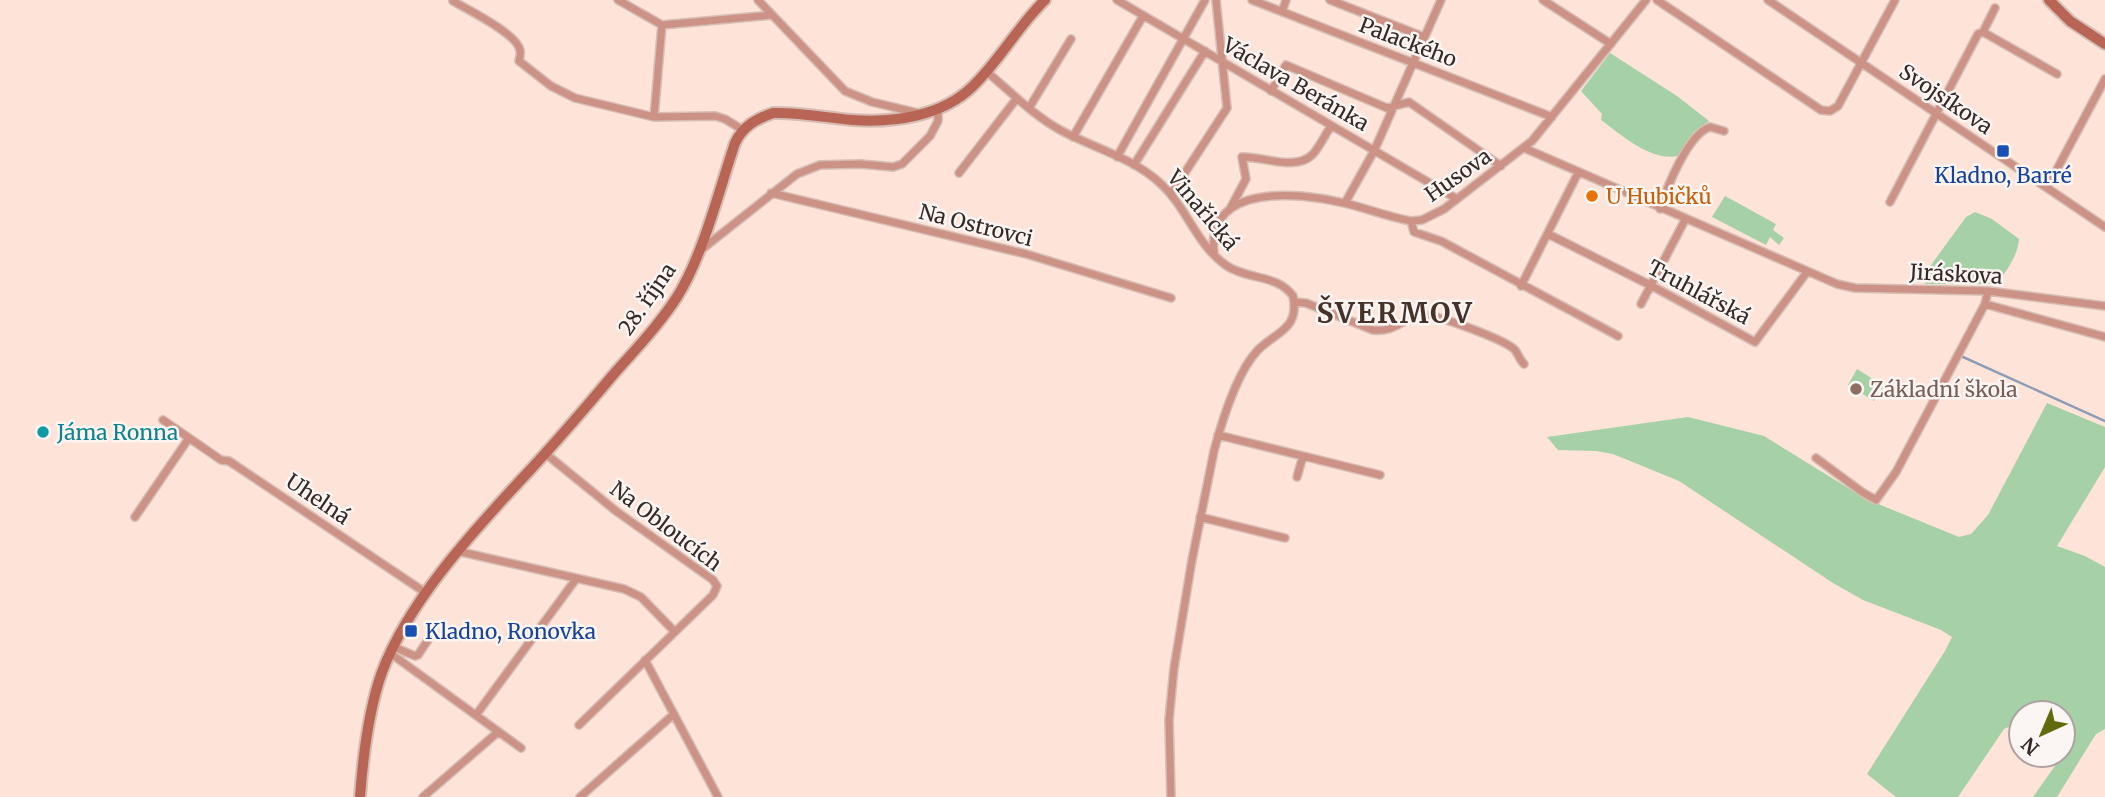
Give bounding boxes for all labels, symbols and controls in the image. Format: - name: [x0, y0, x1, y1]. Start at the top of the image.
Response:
- street label: Palackého: [1355, 11, 1461, 73]
- street label: Václava Beránka: [1217, 31, 1374, 137]
- street label: Svojsíkova: [1894, 58, 1998, 140]
- street label: Husova: [1420, 142, 1496, 208]
- marker: Kladno, Barré: [1995, 143, 2011, 159]
- place label: Kladno, Barré: [1934, 162, 2072, 189]
- street label: Vinařická: [1161, 163, 1245, 256]
- place label: U Hubičků: [1606, 183, 1712, 210]
- marker: U Hubičků: [1584, 188, 1600, 204]
- street label: Na Ostrovci: [916, 198, 1036, 252]
- street label: Truhlářská: [1643, 254, 1755, 330]
- street label: 28. října: [612, 258, 682, 340]
- street label: Jiráskova: [1908, 258, 2003, 290]
- district label: ŠVERMOV: [1316, 295, 1474, 331]
- place label: Základní škola: [1870, 376, 2018, 403]
- marker: Základní škola: [1848, 381, 1864, 397]
- place label: Jáma Ronna: [56, 419, 178, 446]
- marker: Jáma Ronna: [35, 424, 51, 440]
- street label: Uhelná: [281, 468, 355, 530]
- street label: Na Obloucích: [605, 475, 727, 577]
- place label: Kladno, Ronovka: [425, 618, 596, 645]
- marker: Kladno, Ronovka: [403, 623, 419, 639]
- north arrow: [2007, 699, 2077, 769]
- text: N: [2016, 732, 2044, 760]

